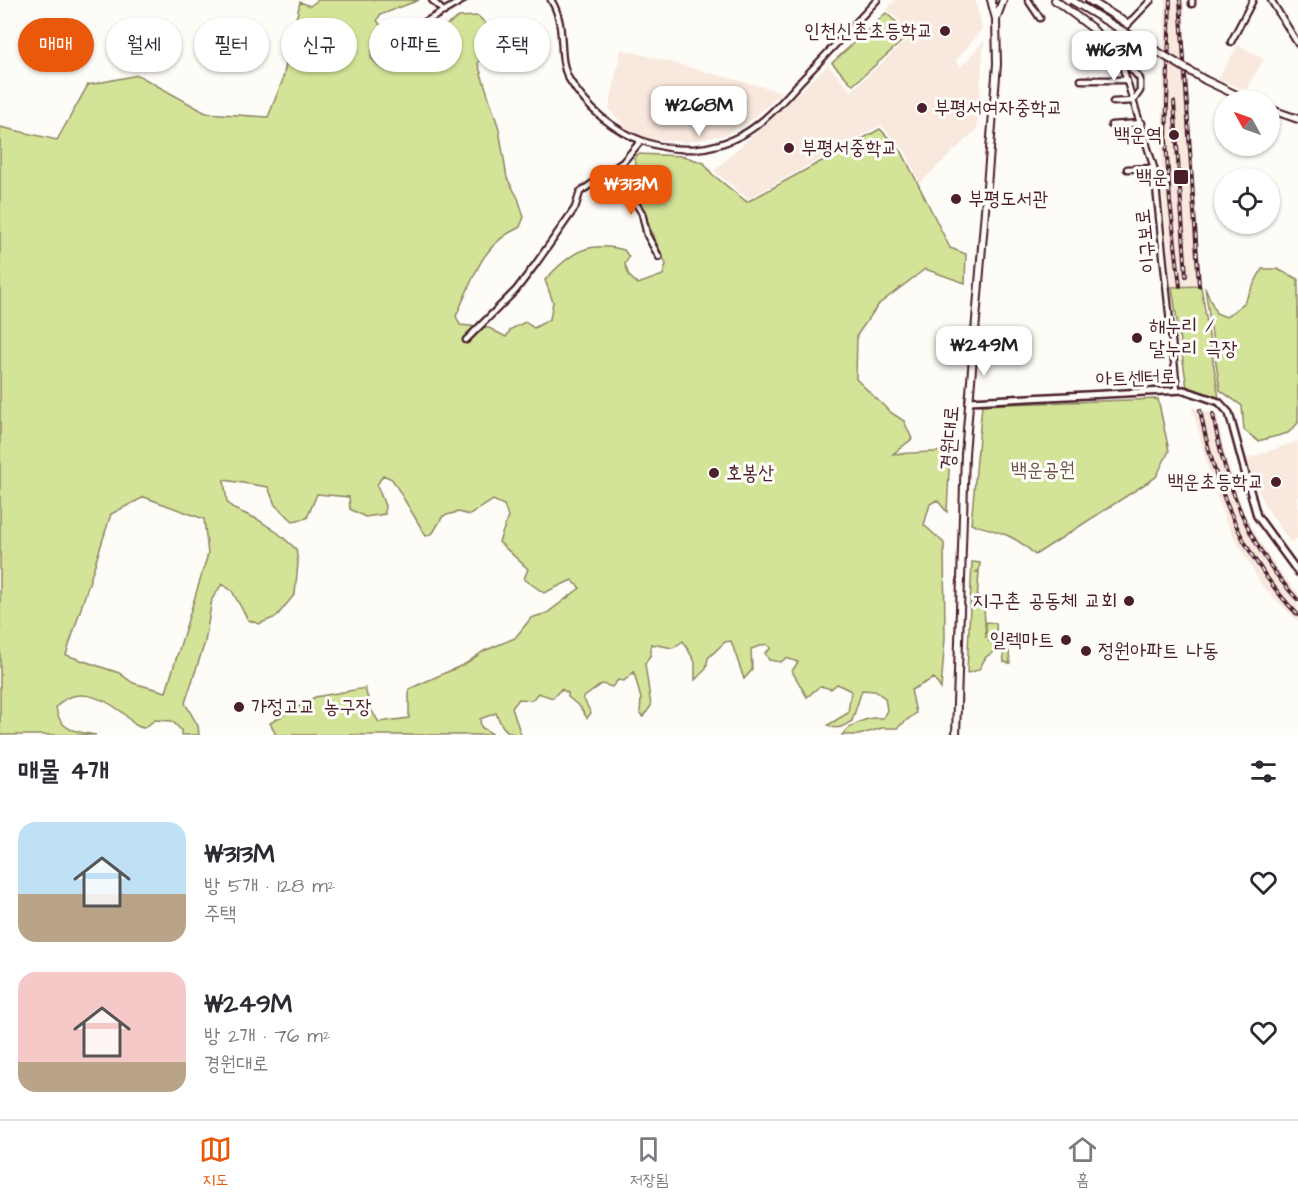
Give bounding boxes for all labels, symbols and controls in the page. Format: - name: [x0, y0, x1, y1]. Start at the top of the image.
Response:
- place label: 인천신촌초등학교: [804, 17, 933, 45]
- chip: 매매: [18, 18, 94, 72]
- chip: 월세: [106, 18, 182, 72]
- chip: 필터: [194, 18, 269, 72]
- chip: 신규: [281, 18, 357, 72]
- chip: 아파트: [369, 18, 462, 72]
- chip: 주택: [474, 18, 550, 72]
- marker: 인천신촌초등학교: [938, 24, 952, 38]
- pin: ₩163M: [1072, 31, 1156, 82]
- text: ₩163M: [1086, 36, 1142, 64]
- pin: ₩268M: [657, 86, 741, 137]
- north arrow: [1214, 90, 1280, 156]
- map controls: [1214, 90, 1280, 234]
- text: ₩268M: [665, 91, 733, 119]
- place label: 부평서여자중학교: [934, 94, 1063, 122]
- marker: 부평서여자중학교: [915, 101, 929, 115]
- place label: 백운역: [1114, 121, 1162, 149]
- marker: 백운역: [1167, 128, 1181, 142]
- place label: 부평서중학교: [801, 134, 898, 162]
- marker: 부평서중학교: [782, 141, 796, 155]
- place label: 백운: [1136, 163, 1168, 191]
- pin: ₩313M: [589, 165, 673, 216]
- marker: 백운: [1172, 168, 1190, 186]
- button: locate: [1214, 168, 1280, 234]
- text: ₩313M: [604, 170, 658, 198]
- place label: 부평도서관: [968, 185, 1048, 213]
- marker: 부평도서관: [949, 192, 963, 206]
- street label: 이규보로: [1129, 208, 1163, 274]
- place label: 해누리 / 달누리 극장: [1149, 312, 1237, 363]
- pin: ₩249M: [942, 326, 1026, 377]
- text: ₩249M: [950, 331, 1018, 359]
- marker: 해누리 / 달누리 극장: [1130, 331, 1144, 345]
- street label: 아트센터로: [1095, 363, 1177, 393]
- street label: 경원대로: [934, 405, 966, 471]
- park label: 백운공원: [1011, 456, 1075, 484]
- place label: 호봉산: [726, 459, 774, 487]
- marker: 호봉산: [707, 466, 721, 480]
- place label: 백운초등학교: [1167, 468, 1264, 496]
- marker: 백운초등학교: [1269, 475, 1283, 489]
- place label: 지구촌 공동체 교회: [972, 587, 1117, 615]
- marker: 지구촌 공동체 교회: [1122, 594, 1136, 608]
- place label: 일렉마트: [990, 626, 1054, 654]
- marker: 일렉마트: [1059, 633, 1073, 647]
- place label: 정원아파트 나동: [1098, 637, 1219, 665]
- marker: 정원아파트 나동: [1079, 644, 1093, 658]
- place label: 가정고교 농구장: [251, 693, 372, 721]
- marker: 가정고교 농구장: [232, 700, 246, 714]
- text: 매물 4개: [18, 753, 109, 789]
- icon: filters: [1247, 755, 1280, 788]
- text: ₩313M: [204, 836, 275, 872]
- icon: home: [66, 846, 138, 918]
- icon: heart: [1247, 866, 1280, 899]
- text: 방 5개 · 128 m²: [204, 872, 335, 900]
- text: 주택: [204, 900, 236, 928]
- text: ₩249M: [204, 986, 292, 1022]
- icon: home: [66, 996, 138, 1068]
- icon: heart: [1247, 1016, 1280, 1049]
- text: 방 2개 · 76 m²: [204, 1022, 330, 1050]
- text: 경원대로: [204, 1050, 268, 1078]
- tab: 지도: [199, 1133, 232, 1191]
- tab: 저장됨: [630, 1133, 668, 1191]
- tab: 홈: [1066, 1133, 1099, 1191]

